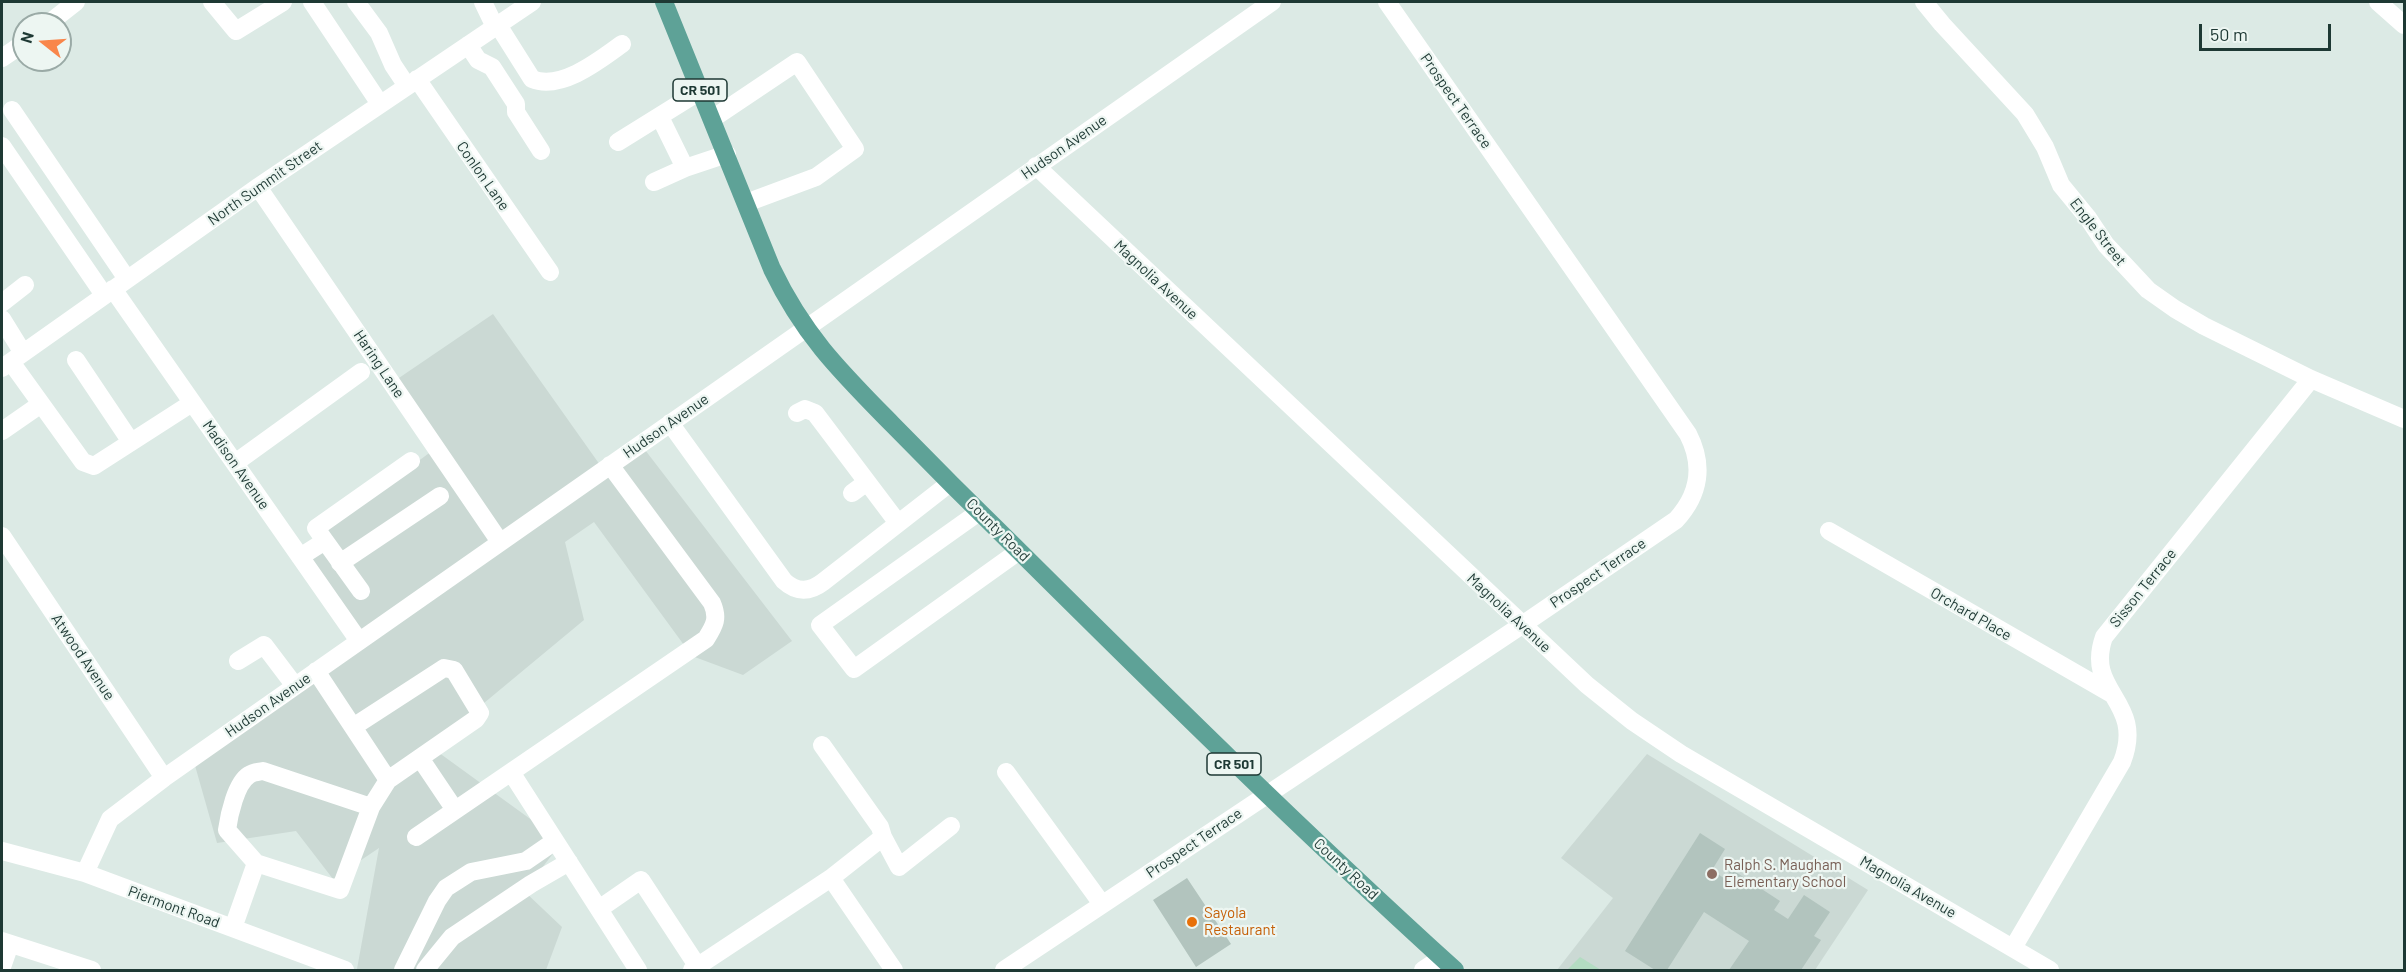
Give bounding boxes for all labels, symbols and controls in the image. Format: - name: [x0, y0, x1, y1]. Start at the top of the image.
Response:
- north arrow: [12, 12, 72, 72]
- scale bar: [2202, 12, 2334, 50]
- text: 50 m: [2210, 23, 2248, 45]
- text: N: [16, 29, 37, 45]
- street label: Prospect Terrace: [1417, 50, 1495, 152]
- road number: CR 501: [673, 79, 727, 101]
- street label: Hudson Avenue: [1018, 111, 1110, 183]
- street label: North Summit Street: [204, 137, 326, 229]
- street label: Conlon Lane: [453, 138, 513, 214]
- street label: Engle Street: [2066, 195, 2130, 269]
- street label: Magnolia Avenue: [1110, 237, 1202, 323]
- street label: Haring Lane: [350, 327, 408, 401]
- street label: Hudson Avenue: [620, 390, 712, 462]
- street label: Madison Avenue: [199, 417, 273, 513]
- street label: County Road: [963, 495, 1033, 565]
- street label: Prospect Terrace: [1547, 534, 1649, 612]
- street label: Sisson Terrace: [2106, 545, 2180, 631]
- street label: Magnolia Avenue: [1463, 570, 1555, 656]
- street label: Orchard Place: [1927, 584, 2015, 644]
- street label: Atwood Avenue: [48, 610, 118, 704]
- street label: Hudson Avenue: [222, 669, 314, 741]
- road number: CR 501: [1207, 753, 1261, 775]
- street label: Prospect Terrace: [1143, 804, 1245, 882]
- street label: County Road: [1310, 834, 1382, 904]
- street label: Magnolia Avenue: [1857, 852, 1959, 922]
- place label: Ralph S. Maugham Elementary School: [1724, 856, 1846, 891]
- marker: Ralph S. Maugham Elementary School: [1705, 867, 1719, 881]
- street label: Piermont Road: [126, 882, 222, 932]
- place label: Sayola Restaurant: [1204, 904, 1276, 939]
- marker: Sayola Restaurant: [1185, 915, 1199, 929]

